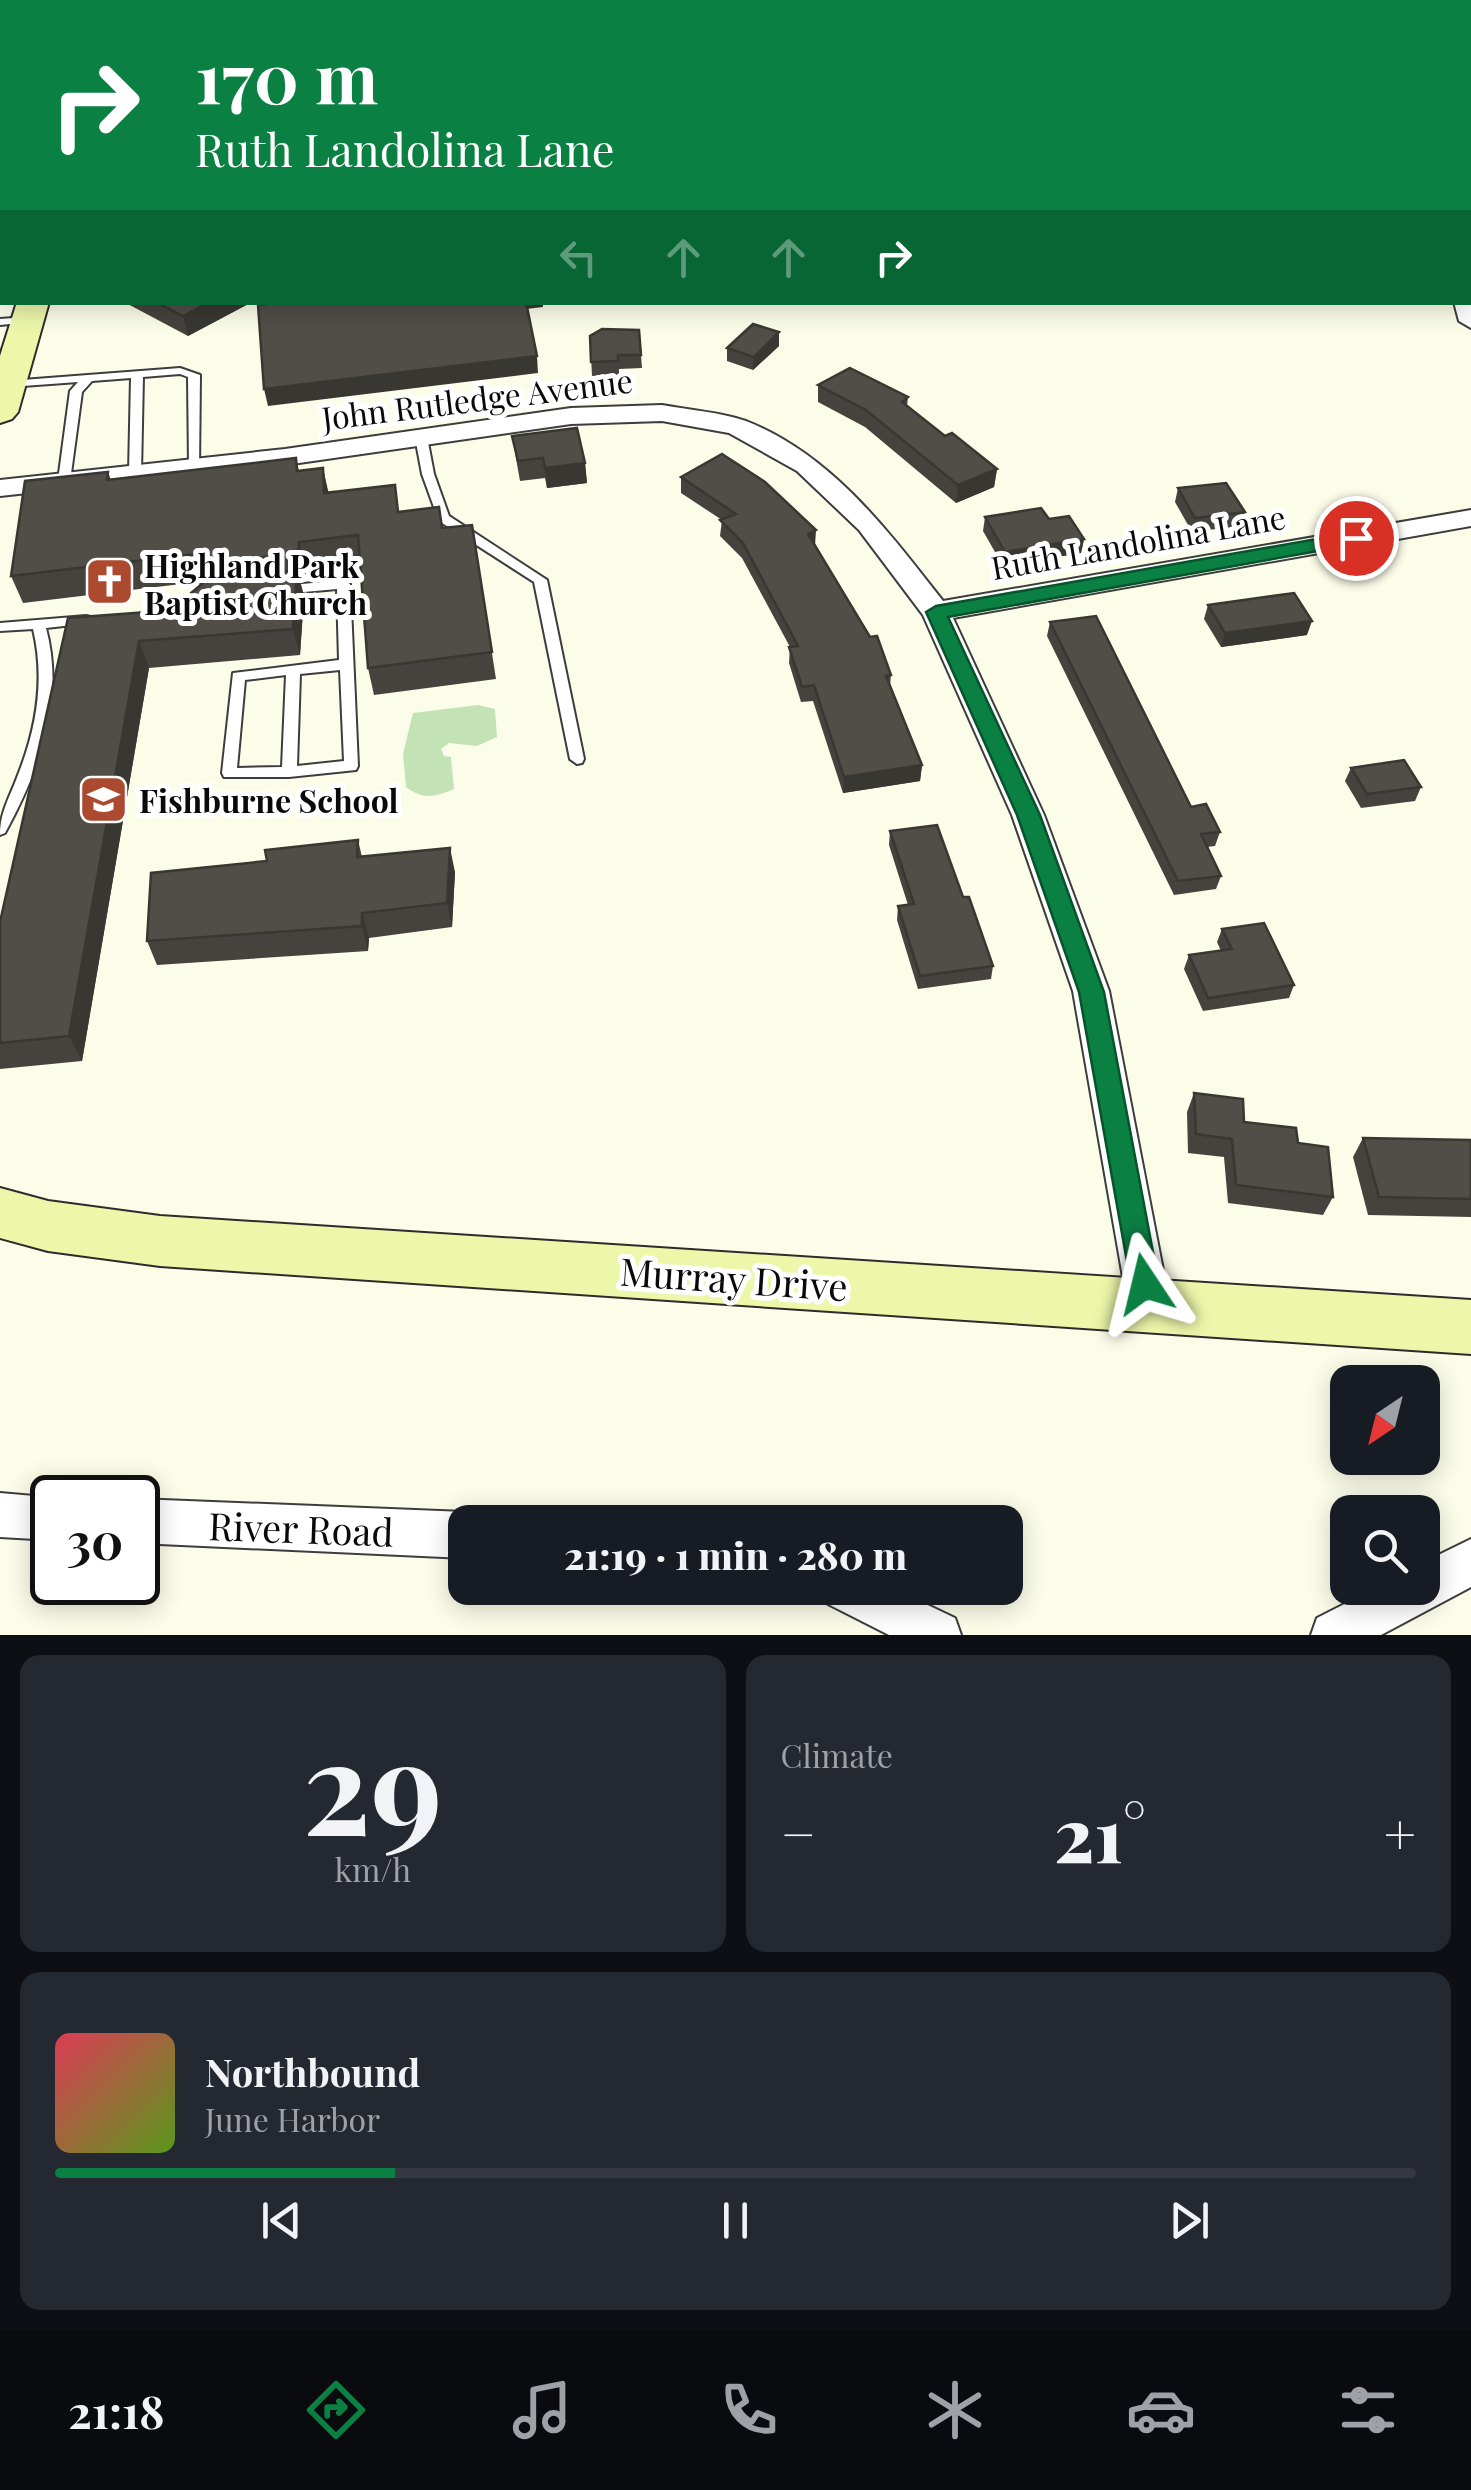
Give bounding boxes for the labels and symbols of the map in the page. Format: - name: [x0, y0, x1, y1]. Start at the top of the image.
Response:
- street label: John Rutledge Avenue: [318, 358, 635, 439]
- street label: Ruth Landolina Lane: [987, 494, 1289, 588]
- pin: [1314, 496, 1399, 581]
- place label: Highland Park Baptist Church: [144, 543, 368, 623]
- church icon: Highland Park Baptist Church: [83, 556, 135, 608]
- school or university icon: Fishburne School: [78, 773, 130, 825]
- place label: Fishburne School: [139, 778, 398, 821]
- position arrow: [1093, 1232, 1197, 1336]
- street label: Murray Drive: [619, 1245, 849, 1311]
- north arrow: [1330, 1365, 1440, 1475]
- speed limit sign: 30: [30, 1475, 160, 1605]
- street label: River Road: [208, 1499, 394, 1557]

